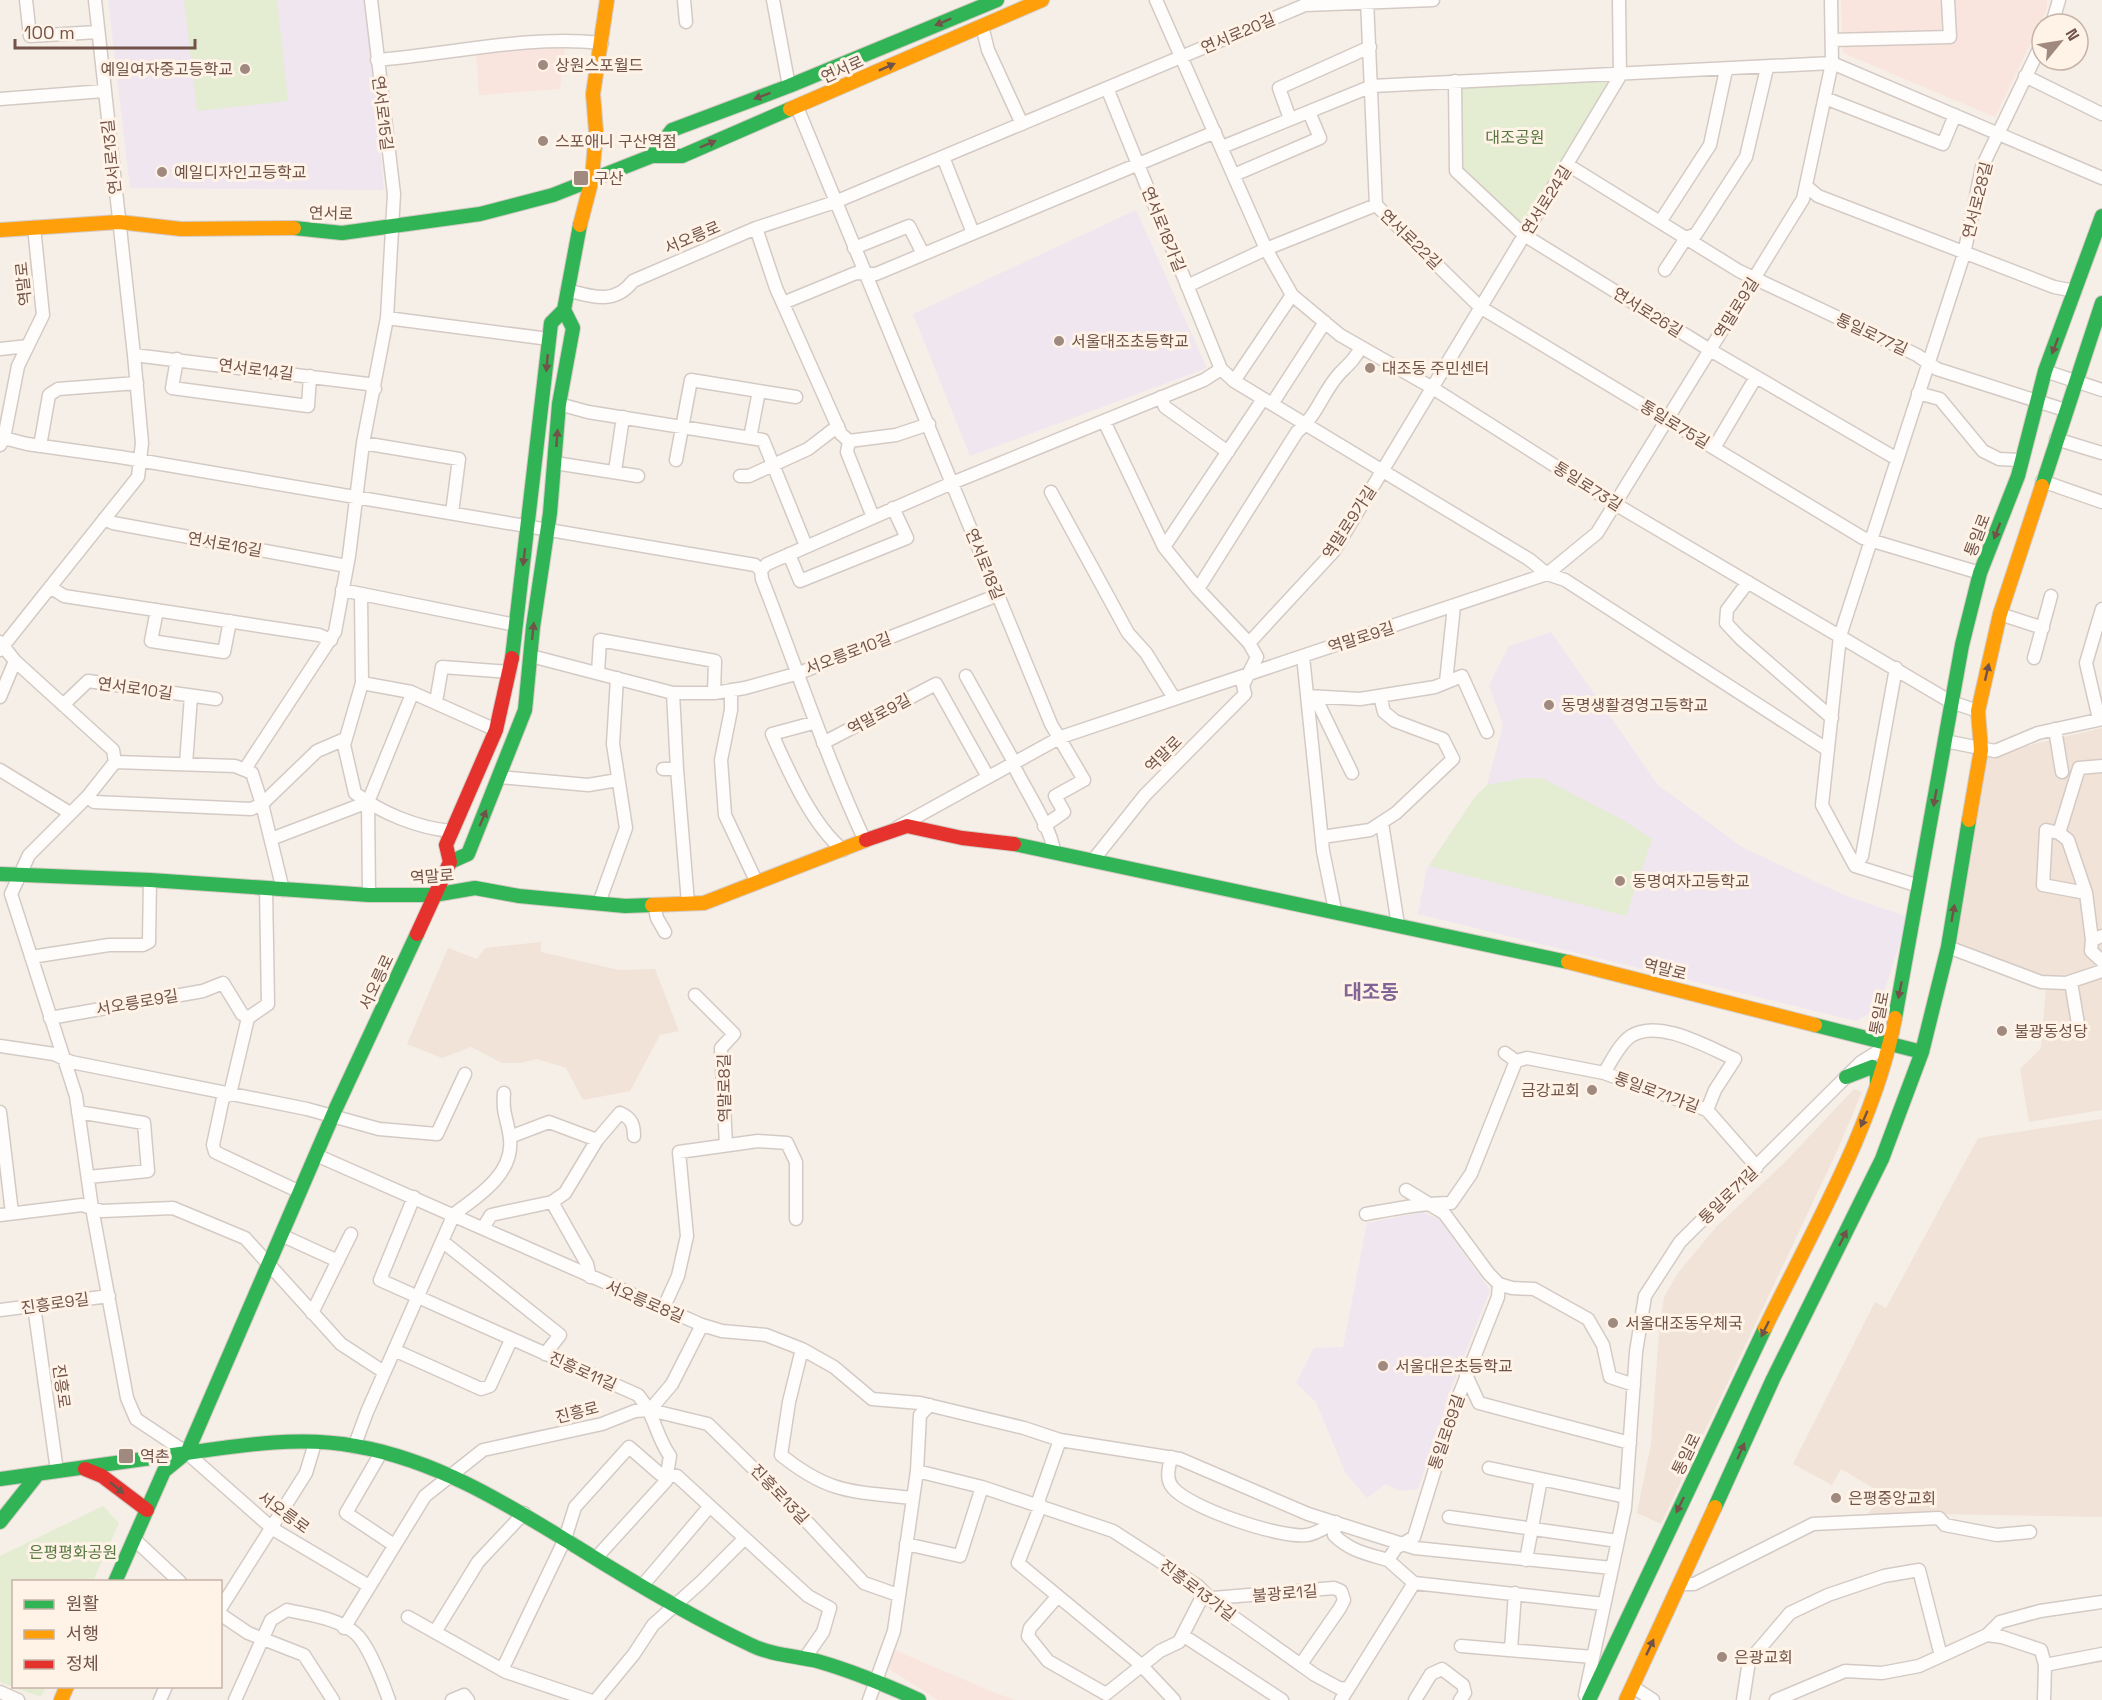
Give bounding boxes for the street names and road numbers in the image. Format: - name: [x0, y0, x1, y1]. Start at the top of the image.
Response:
- street label: 연서로20길: [1198, 8, 1279, 59]
- street label: 연서로: [818, 51, 867, 88]
- street label: 연서로15길: [368, 74, 398, 152]
- street label: 연서로13길: [97, 118, 126, 195]
- street label: 연서로28길: [1958, 159, 1997, 241]
- street label: 연서로24길: [1517, 162, 1576, 239]
- street label: 연서로18가길: [1137, 183, 1190, 275]
- street label: 연서로: [309, 203, 354, 224]
- street label: 연서로22길: [1375, 205, 1446, 274]
- street label: 서오릉로: [661, 216, 724, 259]
- street label: 역말로: [11, 261, 36, 307]
- street label: 역말로9길: [1709, 274, 1764, 343]
- street label: 연서로26길: [1609, 283, 1687, 342]
- street label: 통일로77길: [1832, 309, 1911, 360]
- street label: 연서로14길: [217, 354, 295, 385]
- street label: 통일로75길: [1636, 395, 1713, 453]
- street label: 통일로73길: [1549, 457, 1626, 516]
- street label: 역말로9가길: [1318, 482, 1381, 563]
- street label: 통일로: [1960, 511, 1995, 560]
- street label: 연서로18길: [961, 525, 1008, 603]
- street label: 연서로16길: [186, 528, 264, 561]
- street label: 역말로9길: [1325, 617, 1397, 658]
- street label: 서오릉로10길: [802, 627, 894, 679]
- street label: 연서로10길: [96, 673, 174, 704]
- street label: 역말로9길: [844, 689, 914, 740]
- street label: 역말로: [1140, 731, 1187, 777]
- street label: 역말로: [409, 864, 455, 889]
- street label: 서오릉로: [354, 951, 399, 1013]
- street label: 역말로: [1641, 954, 1689, 985]
- street label: 서오릉로9길: [94, 985, 180, 1020]
- street label: 통일로: [1865, 989, 1894, 1037]
- street label: 역말로8길: [713, 1053, 736, 1123]
- street label: 통일로71가길: [1611, 1067, 1702, 1118]
- street label: 통일로71길: [1694, 1162, 1762, 1229]
- street label: 서오릉로8길: [602, 1275, 687, 1327]
- street label: 진흥로9길: [20, 1288, 91, 1319]
- street label: 진흥로11길: [546, 1347, 620, 1396]
- street label: 진흥로: [48, 1363, 75, 1410]
- street label: 통일로69길: [1424, 1392, 1469, 1473]
- street label: 진흥로: [553, 1397, 601, 1428]
- street label: 통일로: [1667, 1430, 1706, 1479]
- street label: 진흥로13길: [746, 1460, 813, 1529]
- street label: 서오릉로: [254, 1487, 314, 1538]
- street label: 진흥로13가길: [1155, 1555, 1240, 1626]
- street label: 불광로1길: [1251, 1580, 1319, 1607]

